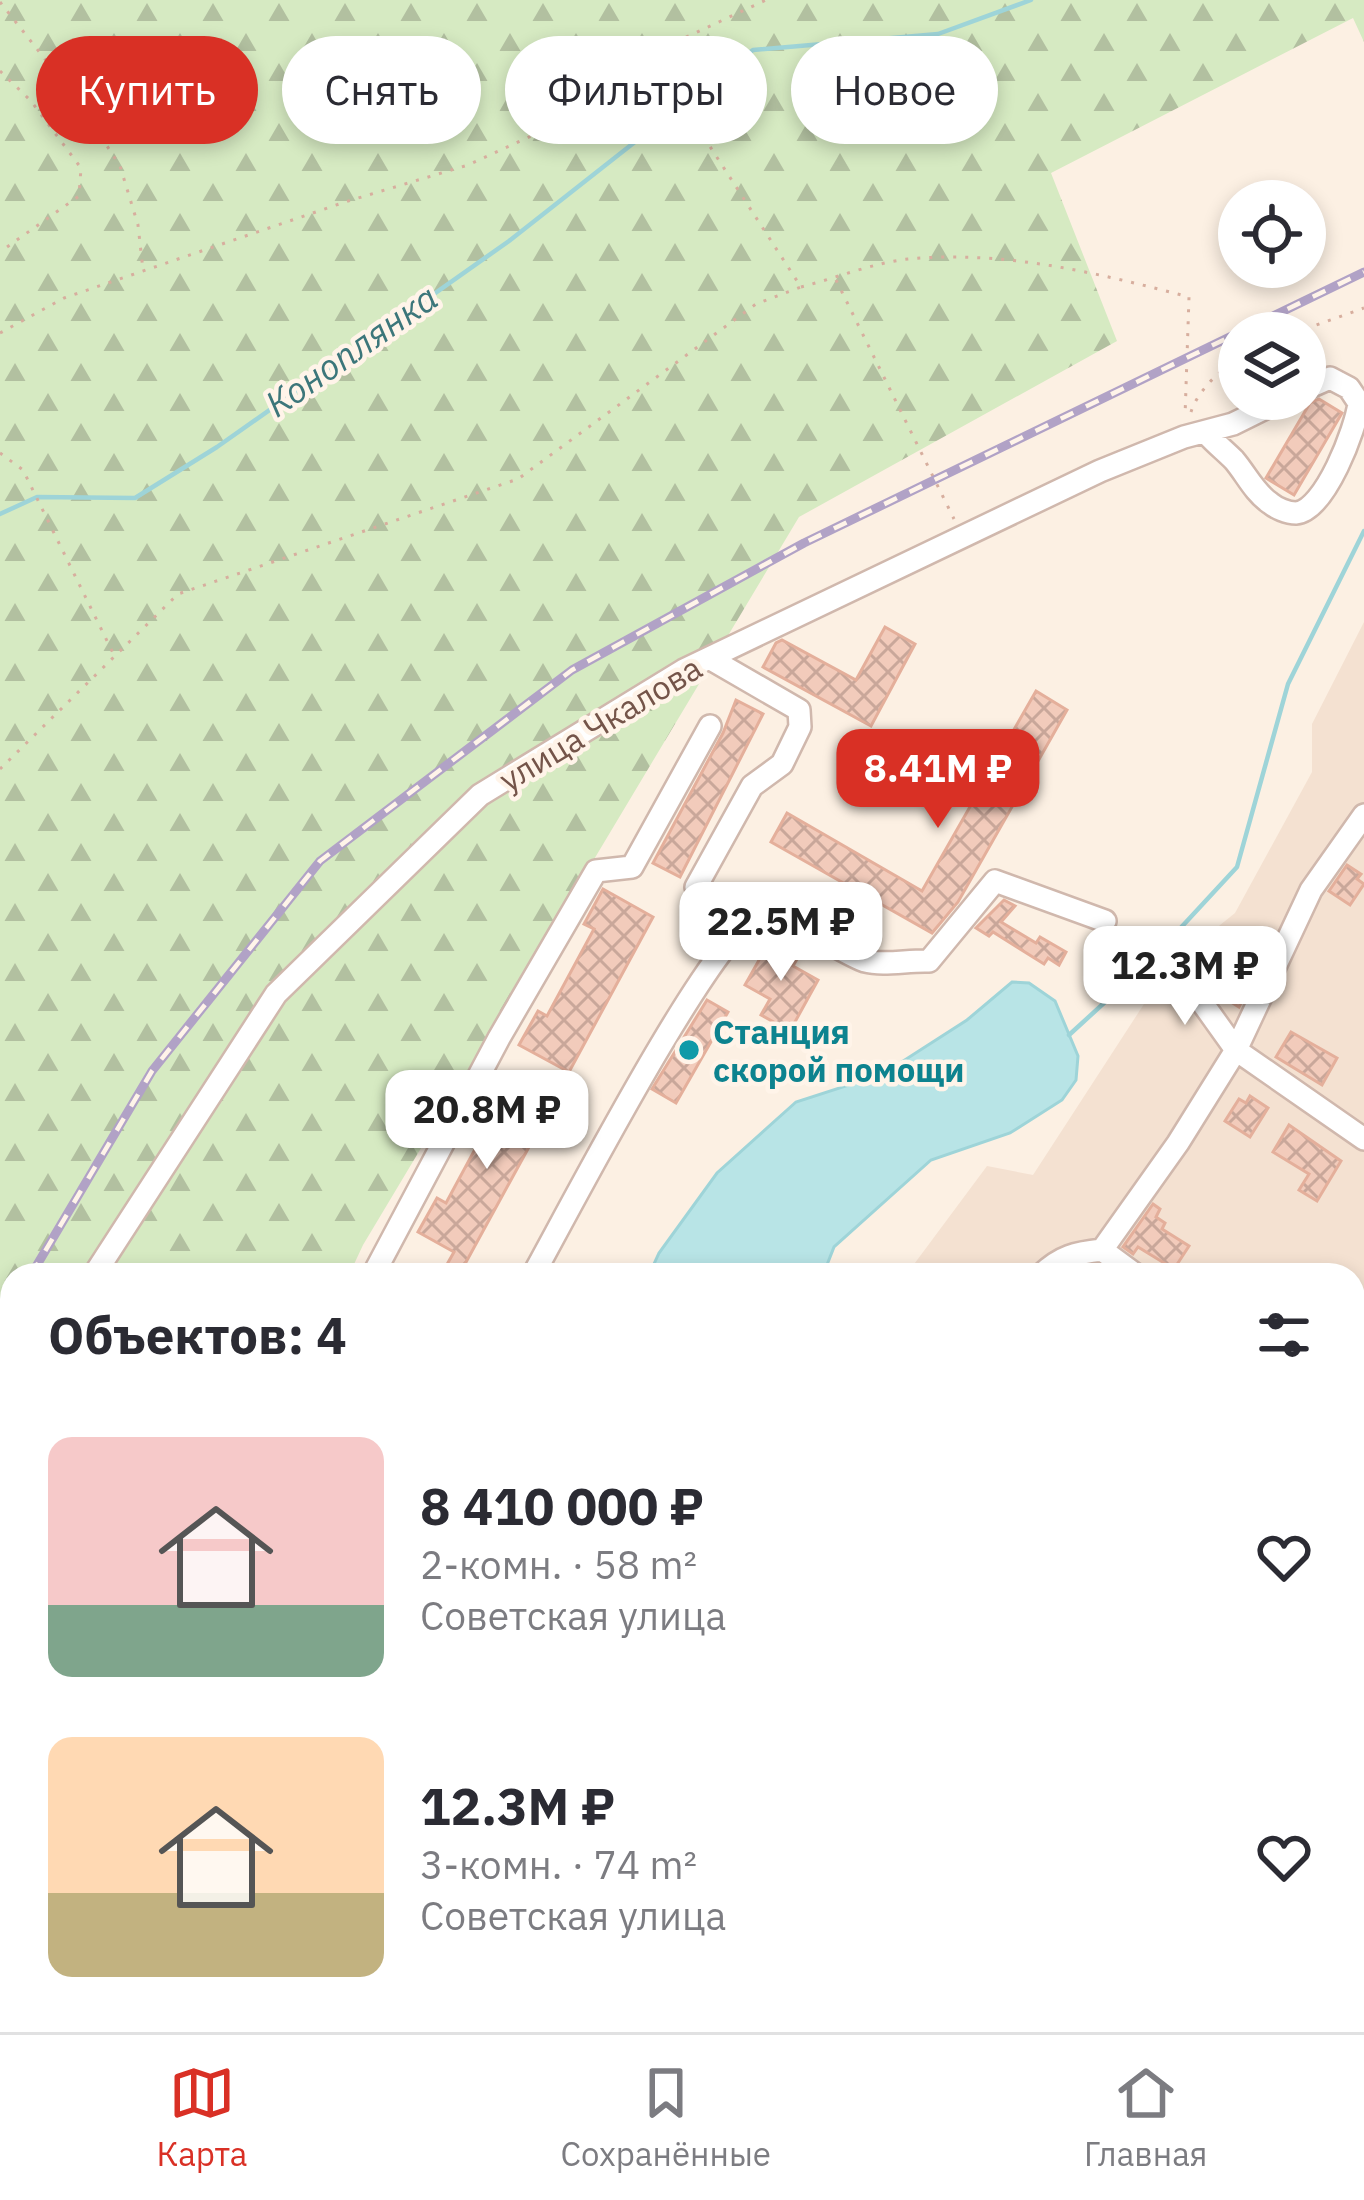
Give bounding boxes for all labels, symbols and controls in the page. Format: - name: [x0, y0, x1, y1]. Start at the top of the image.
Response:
- chip: Купить: [36, 36, 258, 144]
- chip: Снять: [282, 36, 481, 144]
- chip: Фильтры: [505, 36, 767, 144]
- chip: Новое: [791, 36, 998, 144]
- map controls: [1218, 180, 1326, 420]
- button: locate: [1218, 180, 1326, 288]
- water label: Коноплянка: [256, 273, 446, 427]
- button: layers: [1218, 312, 1326, 420]
- street label: улица Чкалова: [491, 646, 709, 800]
- pin: 8.41M ₽: [827, 729, 1049, 831]
- text: 8.41M ₽: [863, 742, 1013, 793]
- pin: 22.5M ₽: [670, 882, 892, 984]
- text: 22.5M ₽: [706, 895, 856, 946]
- pin: 12.3M ₽: [1074, 926, 1296, 1028]
- text: 12.3M ₽: [1110, 939, 1260, 990]
- place label: Станция скорой помощи: [713, 1010, 965, 1091]
- marker: Станция скорой помощи: [676, 1037, 702, 1063]
- pin: 20.8M ₽: [376, 1070, 598, 1172]
- text: 20.8M ₽: [412, 1083, 562, 1134]
- text: Объектов: 4: [48, 1302, 347, 1368]
- icon: filters: [1251, 1302, 1317, 1368]
- text: 8 410 000 ₽: [420, 1473, 704, 1539]
- icon: home: [144, 1485, 288, 1629]
- icon: heart: [1251, 1524, 1317, 1590]
- text: 2-комн. · 58 m²: [420, 1539, 697, 1590]
- text: Советская улица: [420, 1590, 726, 1641]
- text: 12.3M ₽: [420, 1773, 615, 1839]
- icon: home: [144, 1785, 288, 1929]
- icon: heart: [1251, 1824, 1317, 1890]
- text: 3-комн. · 74 m²: [420, 1839, 697, 1890]
- text: Советская улица: [420, 1890, 726, 1941]
- tab: Карта: [157, 2060, 247, 2175]
- tab: Сохранённые: [561, 2060, 771, 2175]
- tab: Главная: [1084, 2060, 1207, 2175]

